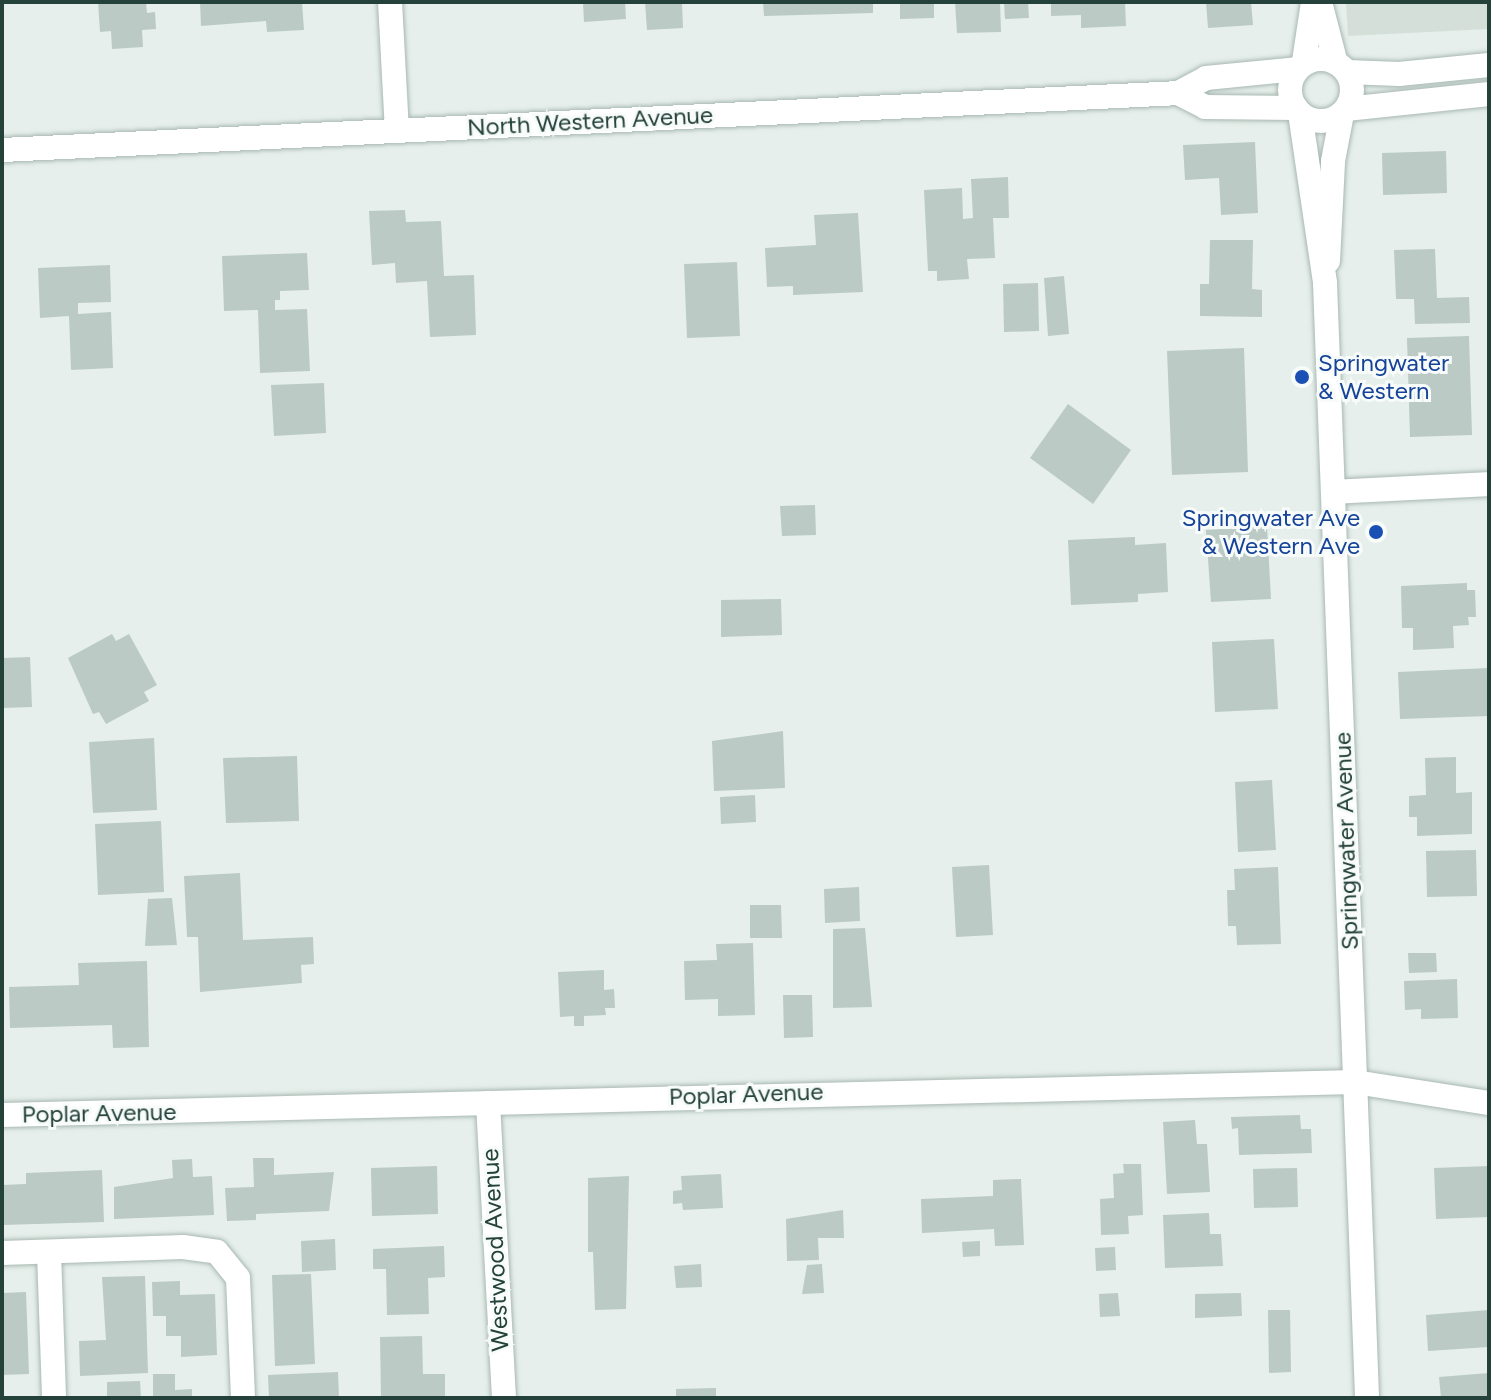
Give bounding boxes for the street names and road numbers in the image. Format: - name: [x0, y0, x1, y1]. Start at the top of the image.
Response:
- street label: North Western Avenue: [466, 100, 714, 142]
- street label: Springwater Avenue: [1328, 731, 1364, 951]
- street label: Poplar Avenue: [668, 1077, 824, 1111]
- street label: Poplar Avenue: [22, 1097, 176, 1129]
- street label: Westwood Avenue: [475, 1148, 515, 1352]

